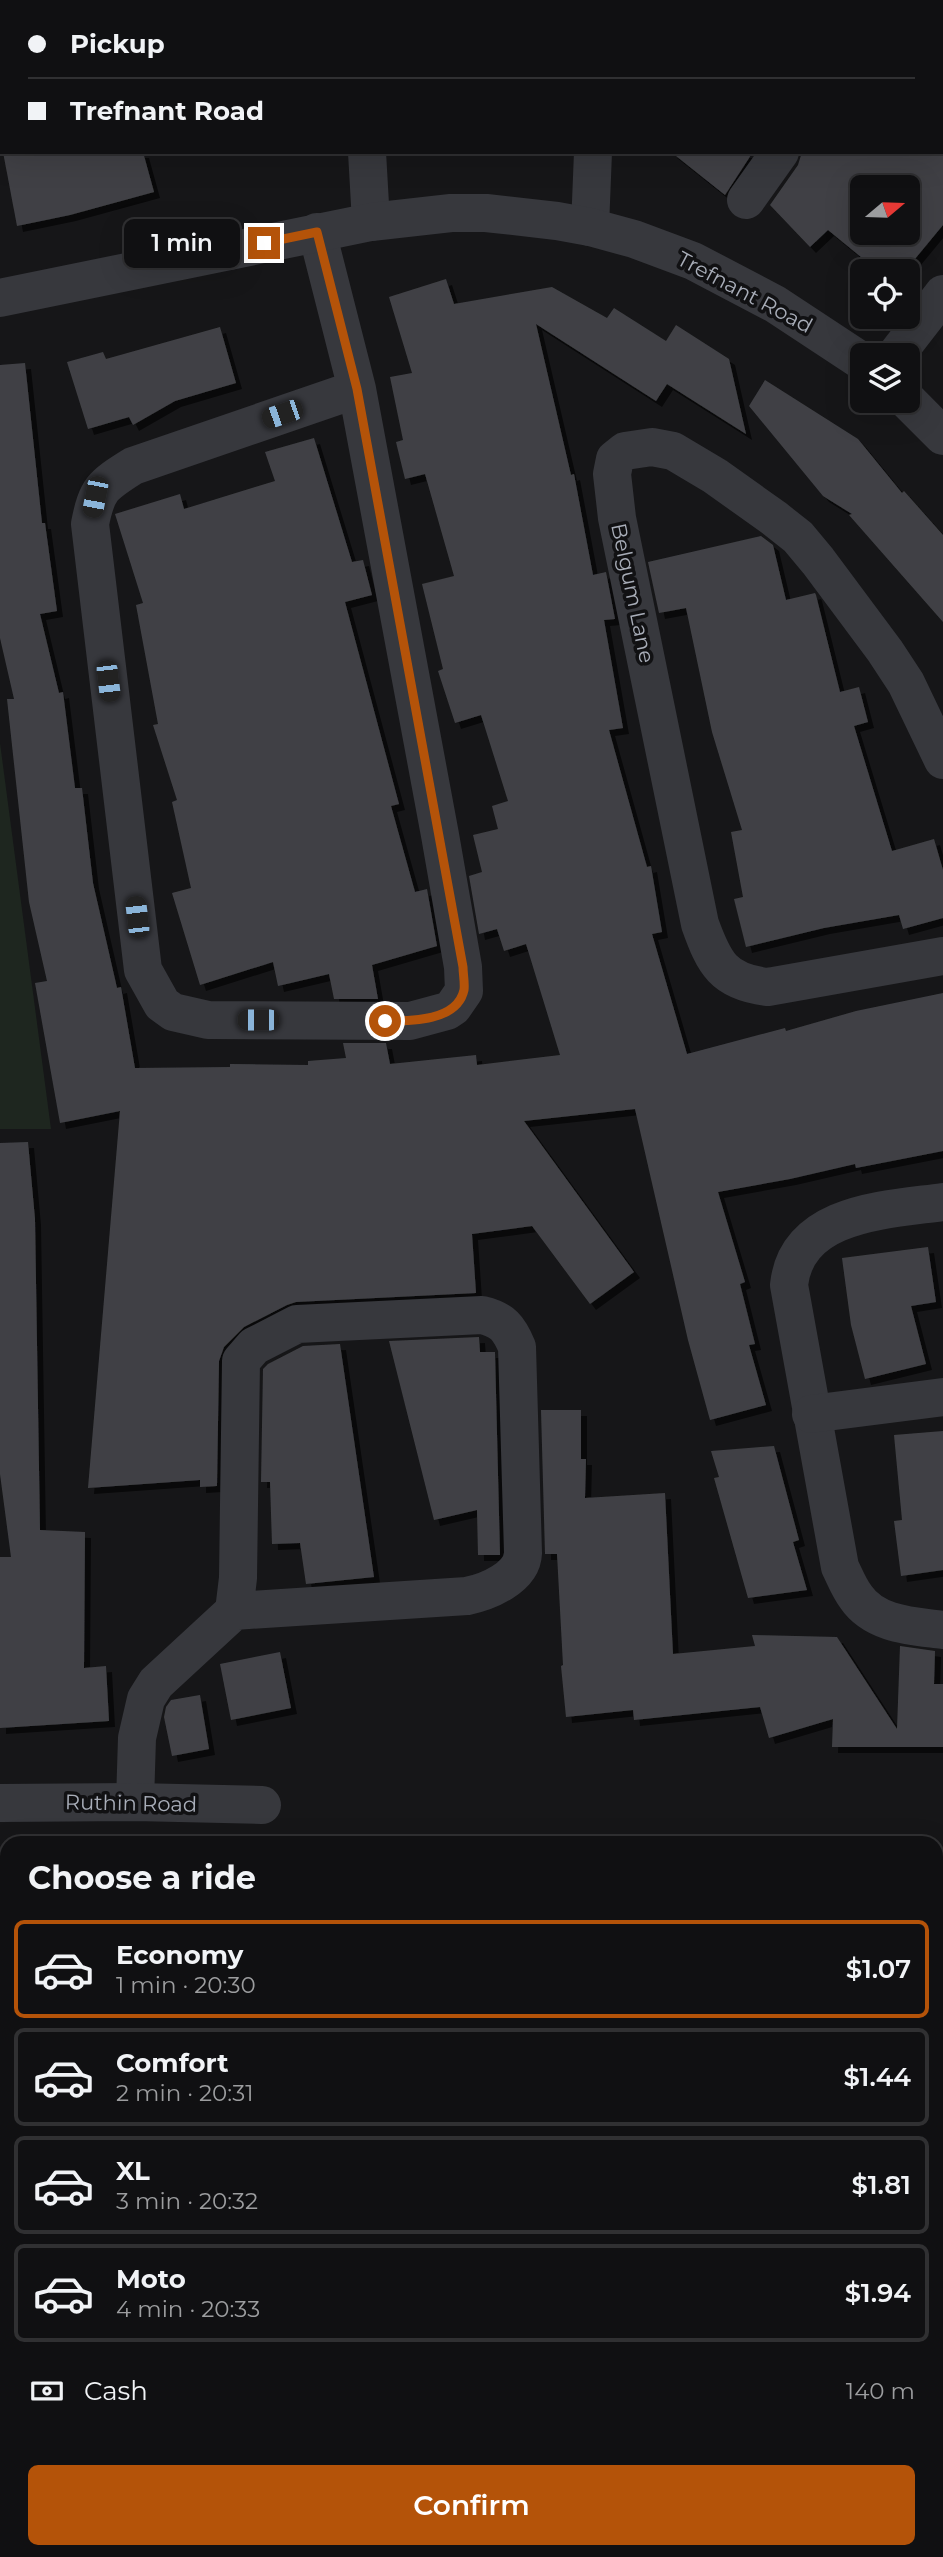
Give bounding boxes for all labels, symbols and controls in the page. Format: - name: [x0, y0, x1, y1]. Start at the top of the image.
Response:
- text: Pickup: [70, 28, 165, 60]
- text: Trefnant Road: [70, 95, 264, 127]
- north arrow: [850, 175, 920, 245]
- map controls: [850, 175, 920, 413]
- callout: 1 min: [124, 218, 240, 268]
- route end: [248, 227, 280, 259]
- text: 1 min: [151, 229, 213, 257]
- street label: Trefnant Road: [673, 246, 817, 338]
- button: locate: [850, 259, 920, 329]
- button: layers: [850, 343, 920, 413]
- car: [259, 397, 306, 431]
- car: [81, 474, 110, 520]
- street label: Belgum Lane: [606, 521, 660, 665]
- car: [96, 659, 121, 703]
- car: [125, 895, 150, 939]
- route start: [369, 1005, 401, 1037]
- car: [238, 1010, 280, 1031]
- street label: Ruthin Road: [65, 1789, 197, 1817]
- text: Choose a ride: [28, 1858, 256, 1897]
- icon: car: [32, 1938, 95, 2001]
- text: Economy: [116, 1939, 243, 1971]
- text: $1.07: [846, 1953, 911, 1985]
- text: 1 min · 20:30: [116, 1971, 256, 1999]
- icon: car: [32, 2046, 95, 2109]
- text: Comfort: [116, 2047, 228, 2079]
- text: $1.44: [843, 2061, 911, 2093]
- text: 2 min · 20:31: [116, 2079, 253, 2107]
- icon: car: [32, 2154, 95, 2217]
- text: XL: [116, 2155, 150, 2187]
- text: $1.81: [852, 2169, 911, 2201]
- text: 3 min · 20:32: [116, 2187, 258, 2215]
- icon: car: [32, 2262, 95, 2325]
- text: Moto: [116, 2263, 186, 2295]
- text: $1.94: [845, 2277, 911, 2309]
- text: 4 min · 20:33: [116, 2295, 260, 2323]
- icon: cash: [28, 2372, 66, 2410]
- text: Cash: [84, 2375, 148, 2407]
- text: 140 m: [846, 2377, 915, 2405]
- button: Confirm: [28, 2465, 915, 2545]

